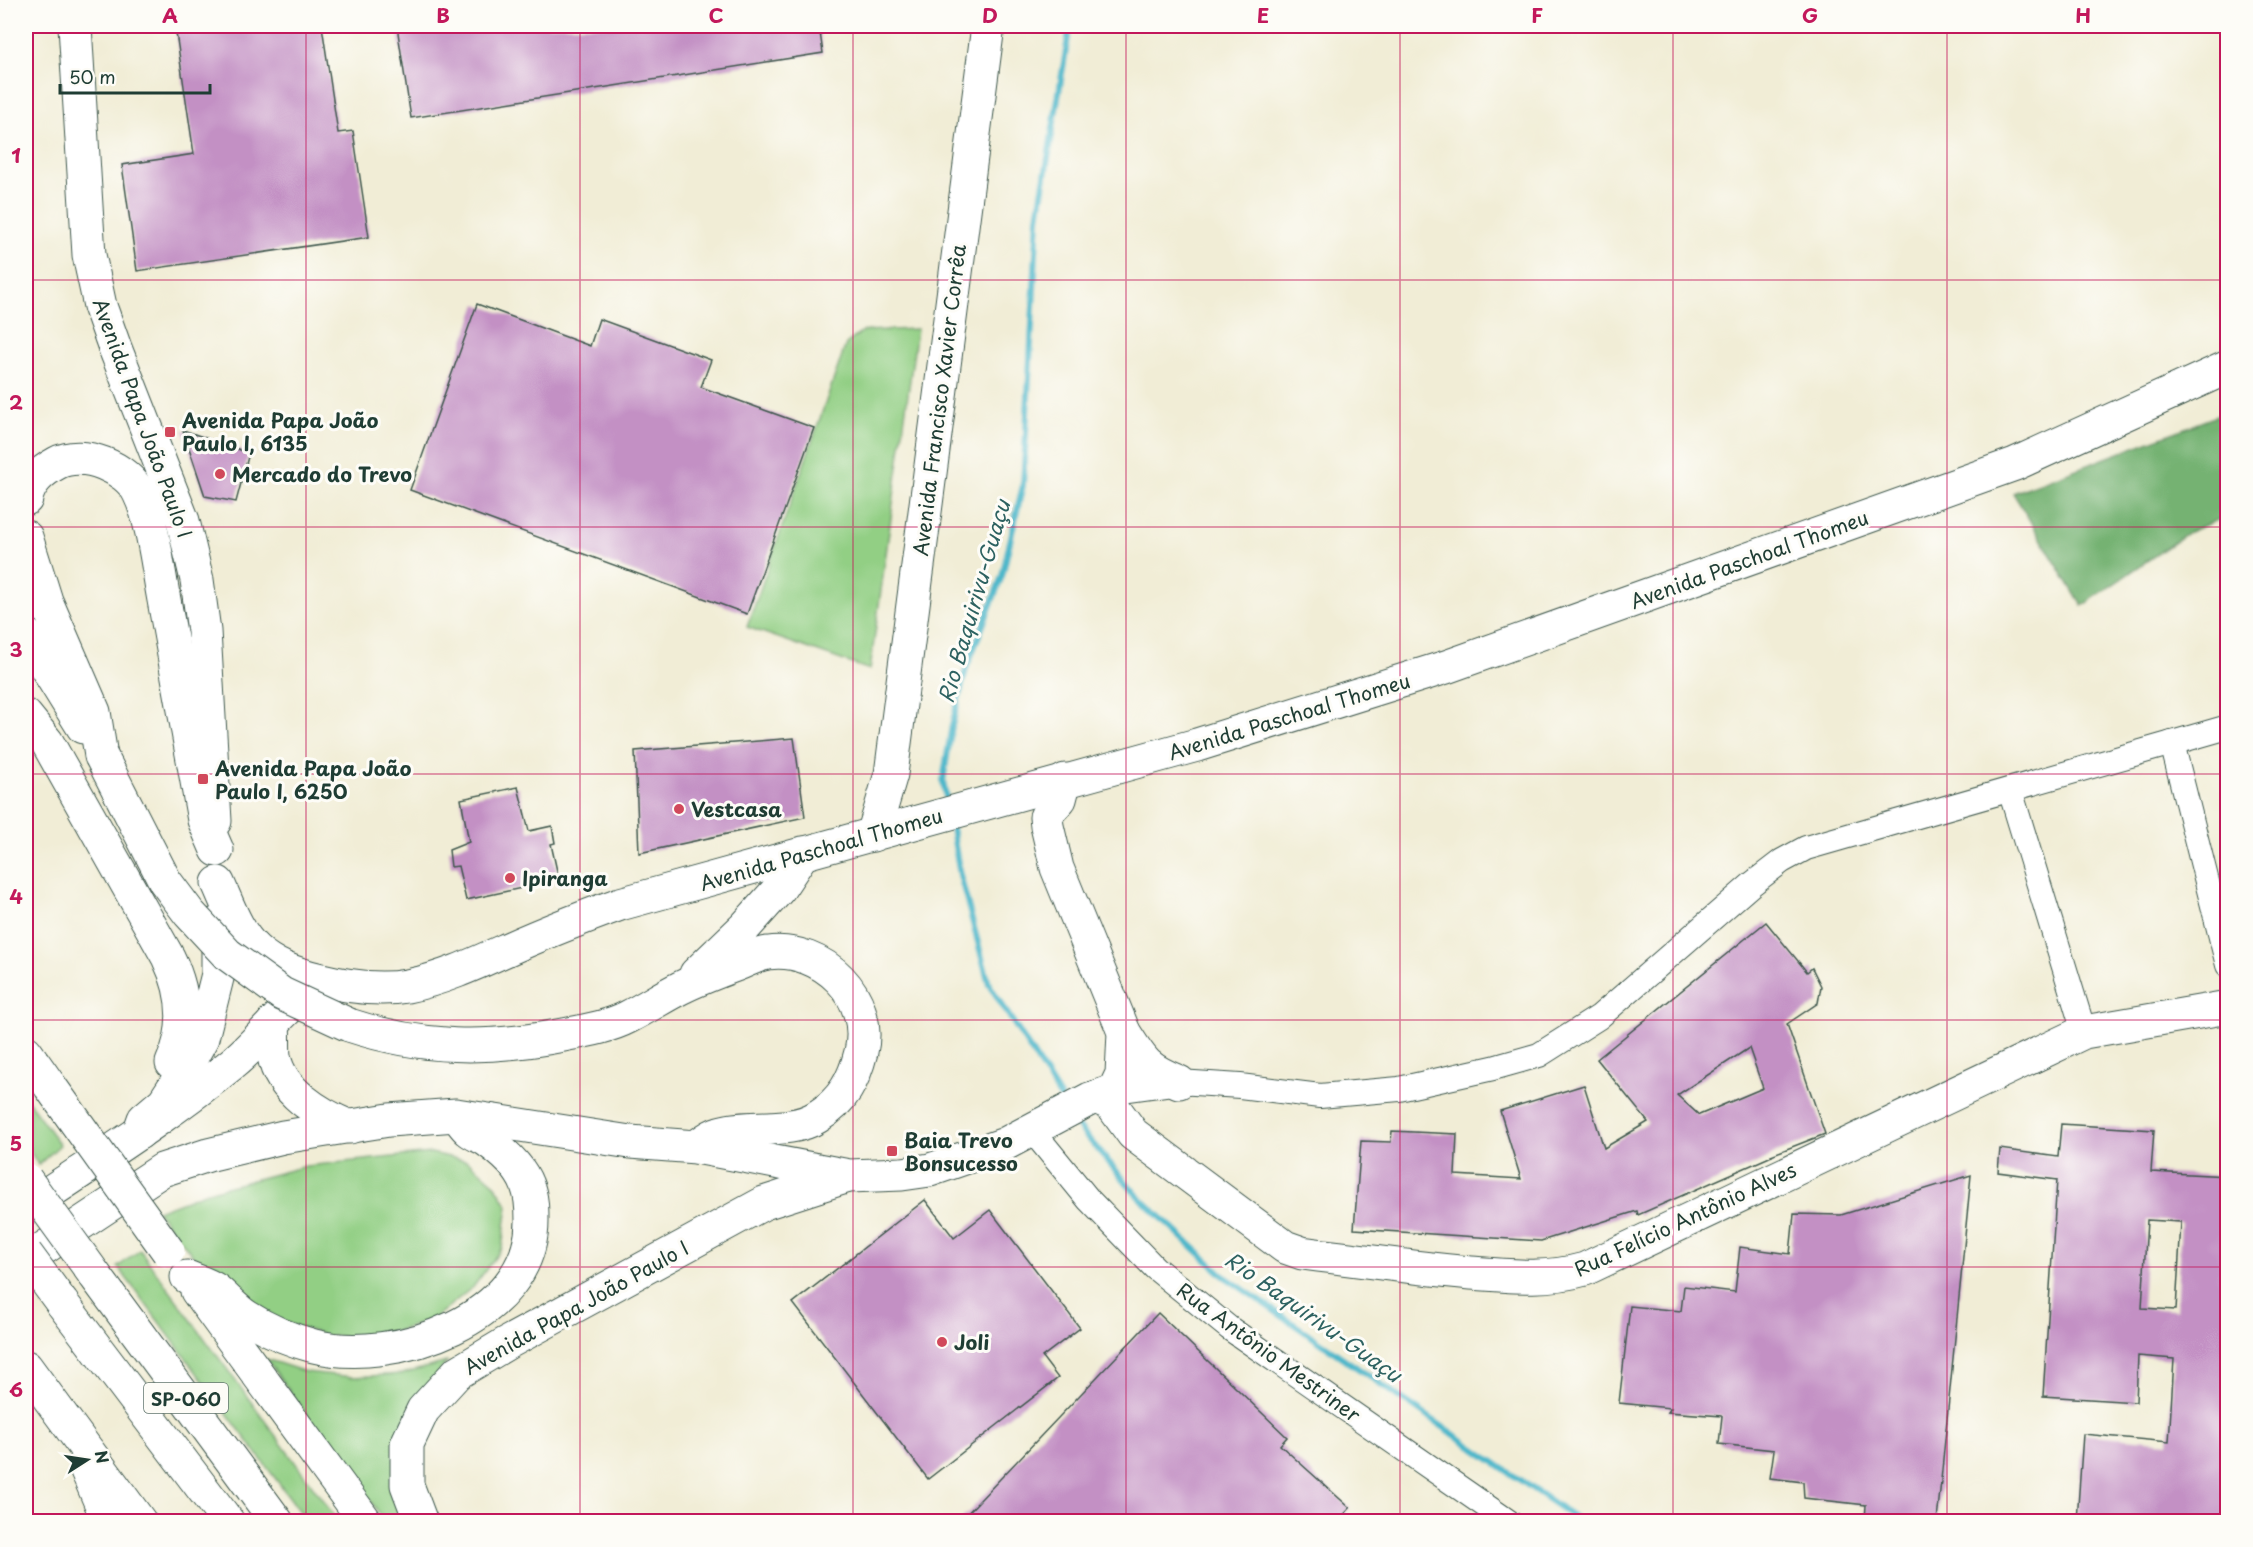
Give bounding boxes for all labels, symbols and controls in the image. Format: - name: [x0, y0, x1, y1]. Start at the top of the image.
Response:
- text: A: [162, 0, 178, 30]
- text: B: [436, 0, 450, 30]
- text: C: [708, 0, 724, 30]
- text: D: [982, 0, 998, 30]
- text: E: [1257, 0, 1269, 30]
- text: F: [1531, 0, 1543, 30]
- text: G: [1802, 0, 1818, 30]
- text: H: [2075, 0, 2091, 30]
- scale bar: [60, 57, 210, 95]
- text: 50 m: [69, 63, 116, 90]
- text: 1: [11, 140, 21, 170]
- street label: Avenida Francisco Xavier Corrêa: [905, 242, 973, 558]
- street label: Avenida Papa João Paulo I: [86, 294, 200, 542]
- text: 2: [9, 387, 23, 417]
- place label: Avenida Papa João Paulo I, 6135: [181, 405, 378, 458]
- marker: Avenida Papa João Paulo I, 6135: [163, 425, 177, 439]
- place label: Mercado do Trevo: [232, 459, 412, 489]
- marker: Mercado do Trevo: [213, 467, 227, 481]
- water label: Rio Baquirivu-Guaçu: [929, 494, 1018, 706]
- street label: Avenida Paschoal Thomeu: [1626, 502, 1872, 616]
- text: 3: [9, 634, 23, 664]
- street label: Avenida Paschoal Thomeu: [1164, 665, 1414, 767]
- place label: Avenida Papa João Paulo I, 6250: [214, 753, 411, 806]
- marker: Avenida Papa João Paulo I, 6250: [196, 772, 210, 786]
- place label: Vestcasa: [691, 794, 782, 824]
- street label: Avenida Paschoal Thomeu: [696, 800, 946, 898]
- marker: Vestcasa: [672, 802, 686, 816]
- place label: Ipiranga: [522, 863, 608, 893]
- marker: Ipiranga: [503, 871, 517, 885]
- text: 4: [9, 881, 23, 911]
- place label: Baia Trevo Bonsucesso: [904, 1125, 1018, 1178]
- text: 5: [10, 1128, 22, 1158]
- marker: Baia Trevo Bonsucesso: [885, 1144, 899, 1158]
- street label: Rua Felício Antônio Alves: [1569, 1154, 1801, 1284]
- street label: Avenida Papa João Paulo I: [458, 1232, 694, 1382]
- water label: Rio Baquirivu-Guaçu: [1219, 1243, 1410, 1390]
- street label: Rua Antônio Mestriner: [1171, 1275, 1368, 1429]
- place label: Joli: [954, 1327, 989, 1357]
- marker: Joli: [935, 1335, 949, 1349]
- text: 6: [9, 1374, 23, 1404]
- road number: SP-060: [144, 1383, 228, 1413]
- north arrow: [57, 1430, 117, 1490]
- text: N: [90, 1448, 116, 1465]

